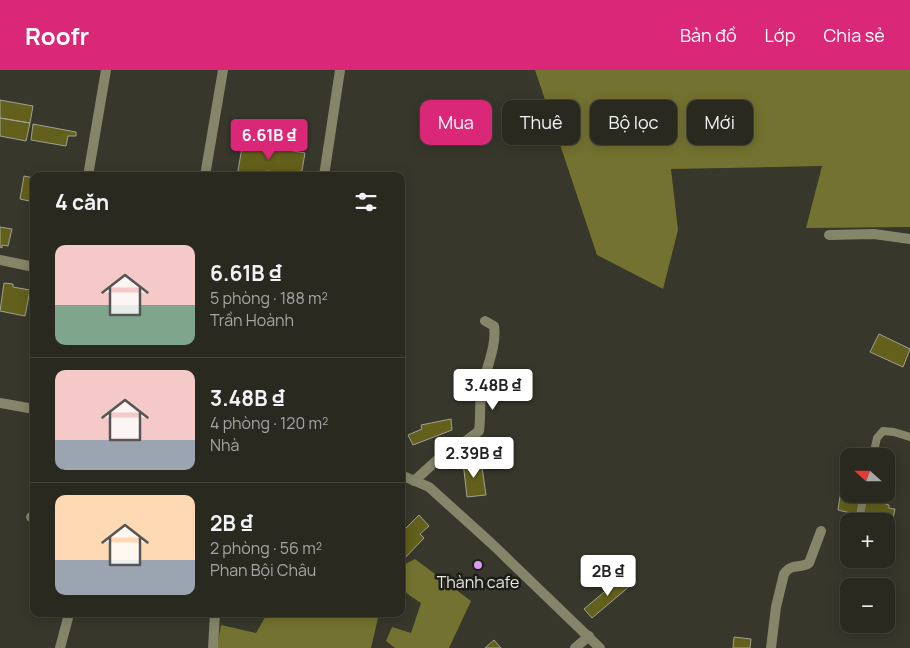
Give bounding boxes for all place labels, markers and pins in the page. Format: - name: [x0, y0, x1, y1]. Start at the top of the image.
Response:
- pin: 6.61B ₫: [223, 118, 315, 161]
- pin: 3.48B ₫: [447, 368, 539, 411]
- pin: 2.39B ₫: [428, 436, 520, 479]
- pin: 2B ₫: [578, 554, 638, 597]
- marker: Thành cafe: [472, 559, 484, 571]
- place label: Thành cafe: [437, 571, 519, 593]

